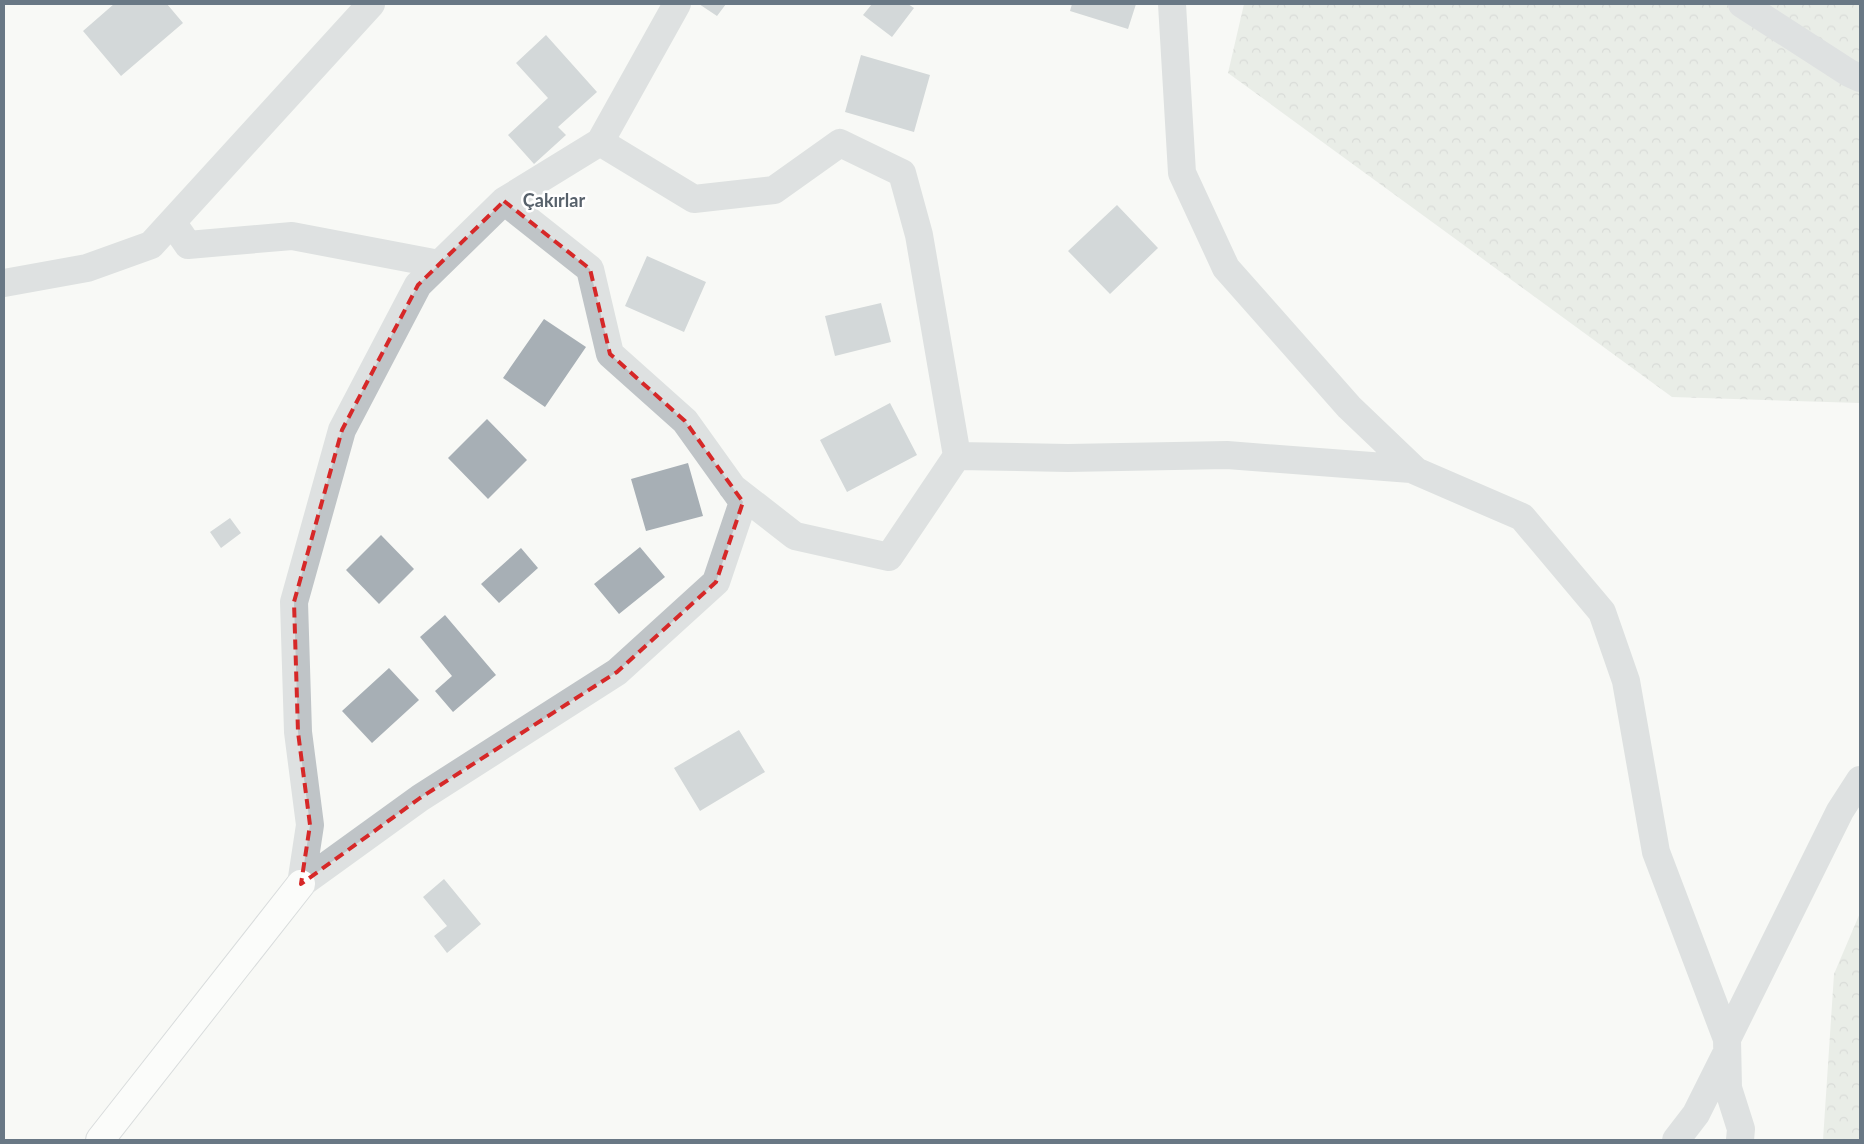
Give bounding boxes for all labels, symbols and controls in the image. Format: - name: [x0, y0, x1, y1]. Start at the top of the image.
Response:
- district label: Çakırlar: [523, 189, 585, 211]

